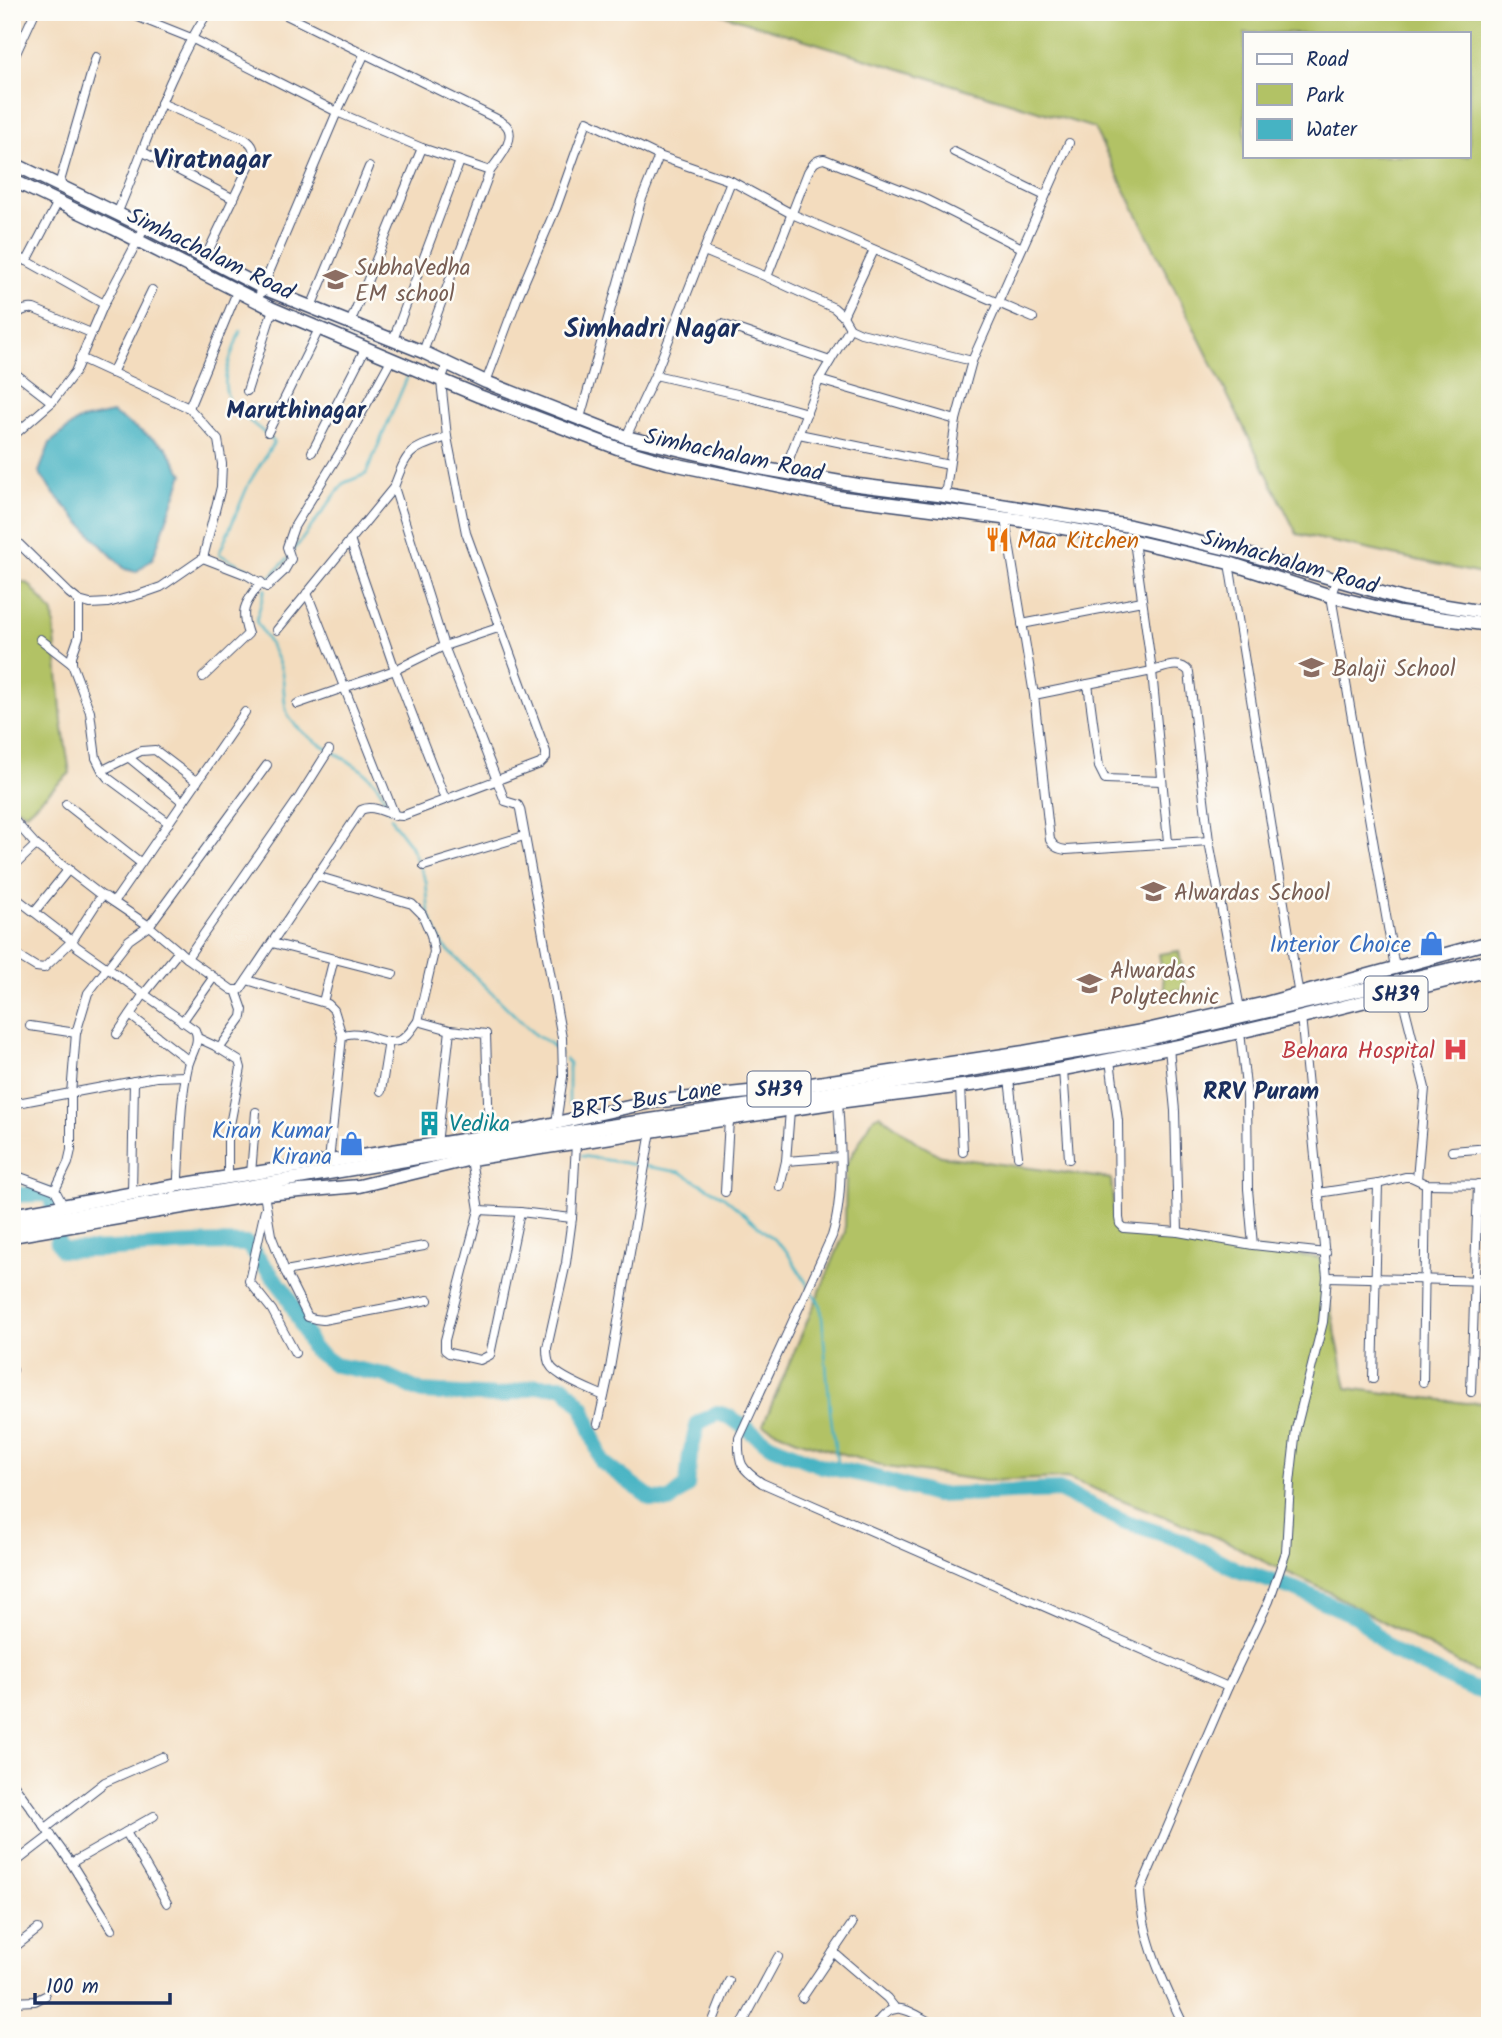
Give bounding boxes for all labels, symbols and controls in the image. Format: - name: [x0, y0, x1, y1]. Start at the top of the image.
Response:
- legend: [1243, 32, 1470, 158]
- text: Road: [1306, 44, 1349, 77]
- text: Park: [1306, 80, 1344, 113]
- text: Water: [1306, 114, 1358, 147]
- district label: Viratnagar: [153, 140, 272, 182]
- street label: Simhachalam Road: [120, 199, 301, 311]
- place label: SubhaVedha EM school: [355, 251, 471, 313]
- school or university icon: SubhaVedha EM school: [321, 266, 349, 294]
- district label: Simhadri Nagar: [564, 309, 741, 351]
- district label: Maruthinagar: [226, 392, 367, 431]
- street label: Simhachalam Road: [641, 419, 827, 493]
- street label: Simhachalam Road: [1197, 520, 1383, 606]
- place label: Maa Kitchen: [1017, 524, 1139, 560]
- restaurant icon: Maa Kitchen: [983, 526, 1011, 554]
- place label: Balaji School: [1332, 652, 1456, 688]
- school or university icon: Balaji School: [1298, 654, 1326, 682]
- place label: Alwardas School: [1174, 876, 1330, 912]
- school or university icon: Alwardas School: [1140, 878, 1168, 906]
- place label: Interior Choice: [1269, 928, 1411, 964]
- shop icon: Interior Choice: [1417, 930, 1445, 958]
- place label: Alwardas Polytechnic: [1110, 954, 1219, 1016]
- school or university icon: Alwardas Polytechnic: [1076, 969, 1104, 997]
- road number: SH39: [1364, 976, 1428, 1012]
- place label: Behara Hospital: [1282, 1034, 1435, 1070]
- hospital icon: Behara Hospital: [1441, 1036, 1469, 1064]
- street label: BRTS Bus Lane: [568, 1071, 724, 1131]
- road number: SH39: [748, 1072, 810, 1106]
- district label: RRV Puram: [1203, 1073, 1319, 1112]
- place label: Vedika: [449, 1107, 510, 1143]
- building icon: Vedika: [415, 1109, 443, 1137]
- place label: Kiran Kumar Kirana: [212, 1114, 333, 1176]
- shop icon: Kiran Kumar Kirana: [338, 1129, 366, 1157]
- scale bar: [35, 1961, 170, 2005]
- text: 100 m: [46, 1971, 99, 2004]

